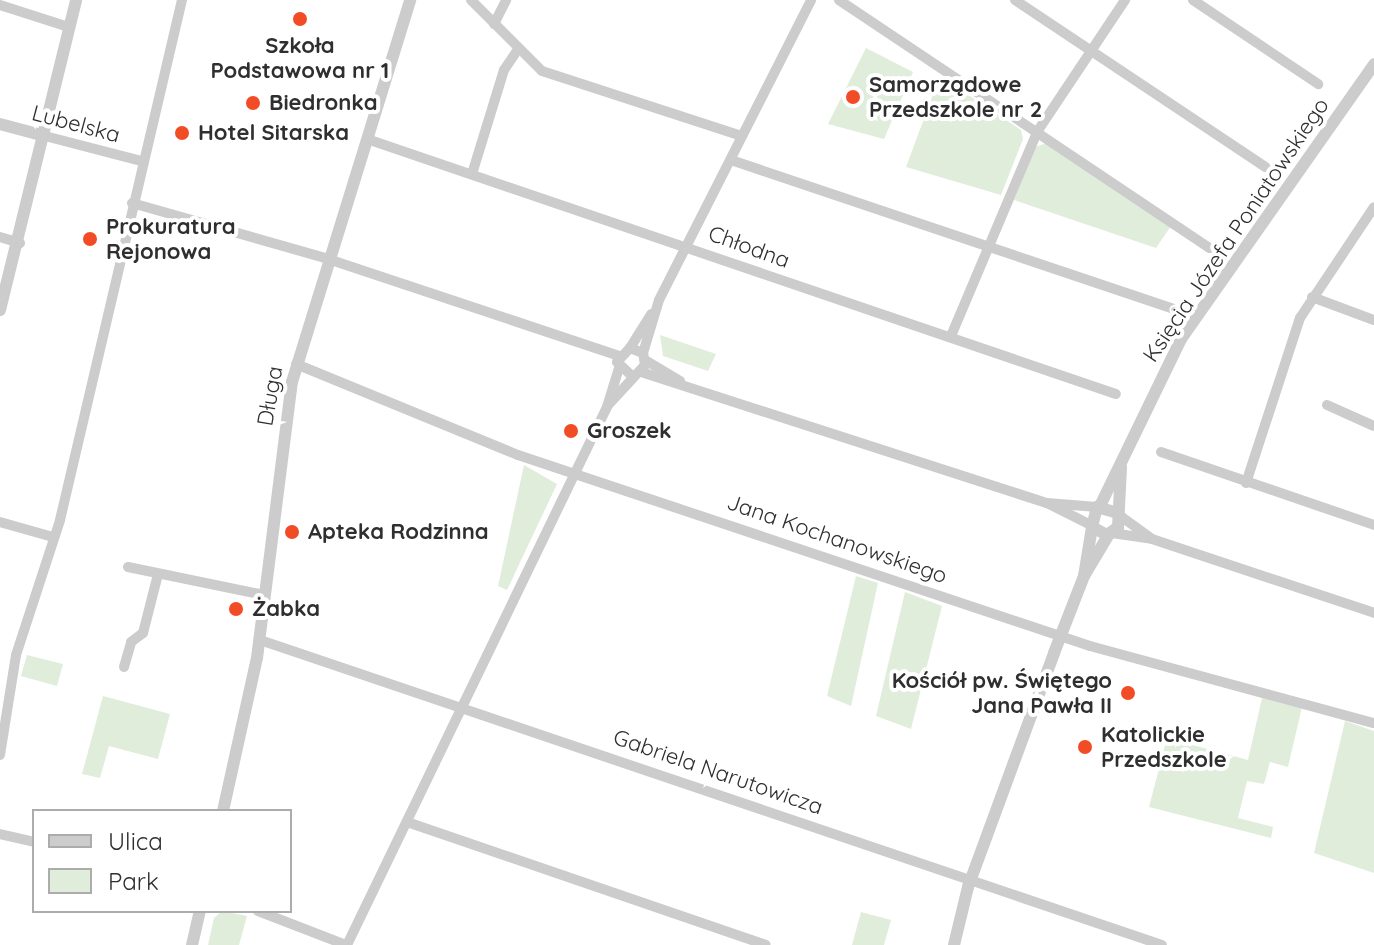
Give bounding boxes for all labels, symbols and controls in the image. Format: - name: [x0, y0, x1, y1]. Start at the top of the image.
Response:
- marker: Szkoła Podstawowa nr 1: [291, 10, 309, 28]
- place label: Szkoła Podstawowa nr 1: [211, 32, 389, 84]
- place label: Samorządowe Przedszkole nr 2: [869, 71, 1042, 122]
- marker: Samorządowe Przedszkole nr 2: [844, 88, 862, 106]
- place label: Biedronka: [269, 90, 378, 116]
- street label: Księcia Józefa Poniatowskiego: [1138, 93, 1334, 367]
- marker: Biedronka: [244, 94, 262, 112]
- street label: Lubelska: [29, 100, 123, 148]
- place label: Hotel Sitarska: [198, 120, 349, 146]
- marker: Hotel Sitarska: [173, 124, 191, 142]
- place label: Prokuratura Rejonowa: [106, 213, 235, 264]
- street label: Chłodna: [705, 220, 793, 274]
- marker: Prokuratura Rejonowa: [81, 230, 99, 248]
- street label: Długa: [252, 364, 288, 428]
- place label: Groszek: [587, 418, 672, 444]
- marker: Groszek: [562, 422, 580, 440]
- street label: Jana Kochanowskiego: [723, 489, 951, 589]
- place label: Apteka Rodzinna: [308, 519, 489, 545]
- marker: Apteka Rodzinna: [283, 523, 301, 541]
- place label: Żabka: [252, 596, 320, 622]
- marker: Żabka: [227, 600, 245, 618]
- place label: Kościół pw. Świętego Jana Pawła II: [892, 667, 1112, 718]
- marker: Kościół pw. Świętego Jana Pawła II: [1119, 684, 1137, 702]
- place label: Katolickie Przedszkole: [1101, 721, 1227, 772]
- street label: Gabriela Narutowicza: [610, 724, 826, 820]
- marker: Katolickie Przedszkole: [1076, 738, 1094, 756]
- legend: [32, 809, 292, 913]
- text: Ulica: [108, 826, 163, 856]
- text: Park: [108, 866, 159, 896]

